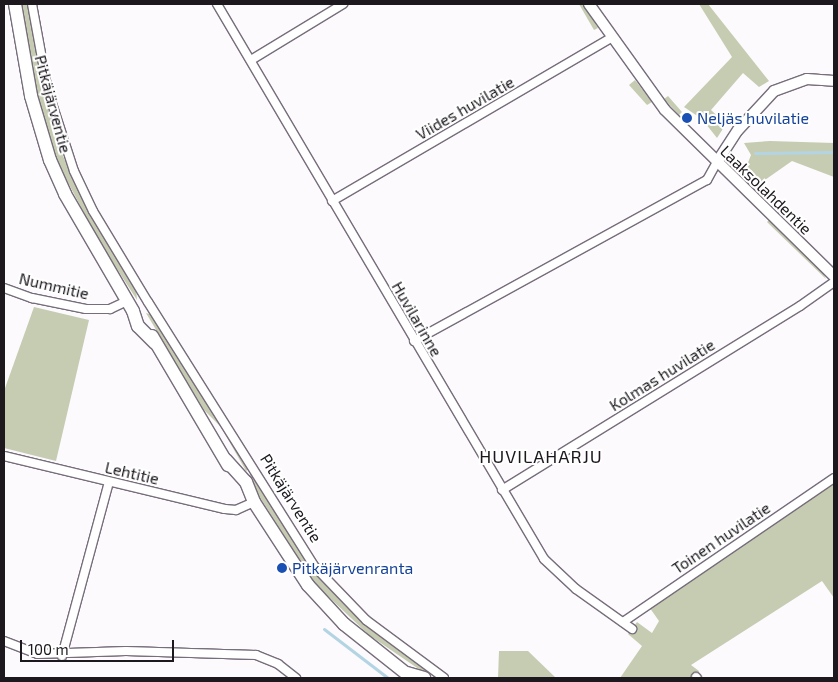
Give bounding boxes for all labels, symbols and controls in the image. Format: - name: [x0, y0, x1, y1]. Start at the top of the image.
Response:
- street label: Pitkäjärventie: [31, 53, 75, 155]
- street label: Viides huvilatie: [412, 72, 518, 144]
- place label: Neljäs huvilatie: [697, 108, 809, 128]
- marker: Neljäs huvilatie: [681, 112, 693, 124]
- street label: Laaksolahdentie: [716, 142, 816, 238]
- street label: Nummitie: [17, 269, 91, 303]
- street label: Huvilarinne: [388, 278, 446, 360]
- street label: Kolmas huvilatie: [606, 335, 718, 415]
- district label: HUVILAHARJU: [478, 445, 604, 467]
- street label: Pitkäjärventie: [256, 450, 326, 546]
- street label: Lehtitie: [103, 457, 161, 489]
- street label: Toinen huvilatie: [668, 498, 774, 578]
- place label: Pitkäjärvenranta: [292, 558, 413, 578]
- marker: Pitkäjärvenranta: [276, 562, 288, 574]
- scale bar: [22, 630, 176, 662]
- text: 100 m: [28, 640, 69, 658]

